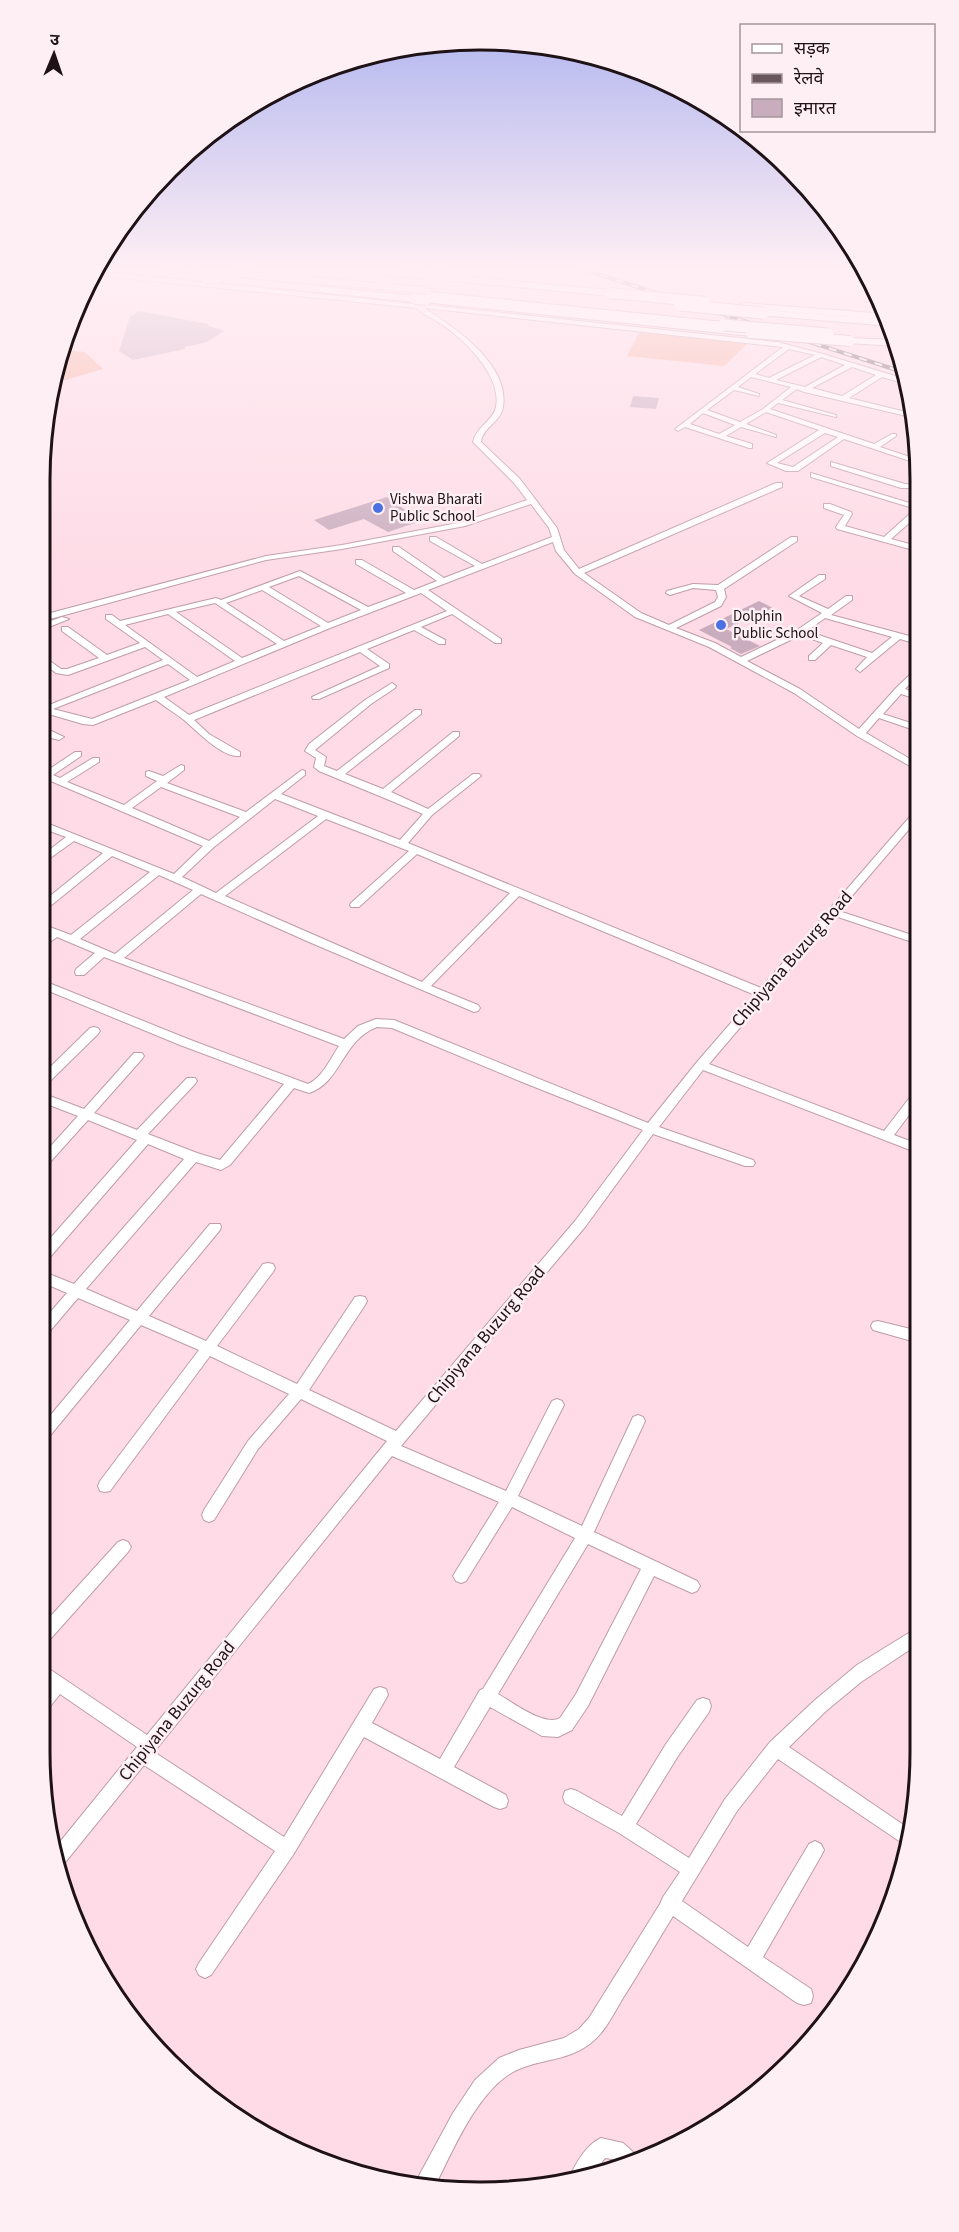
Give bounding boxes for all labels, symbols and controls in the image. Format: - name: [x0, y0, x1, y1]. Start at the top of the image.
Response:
- north arrow: [24, 24, 84, 84]
- legend: [740, 24, 935, 132]
- text: उ: [49, 29, 60, 51]
- text: सड़क: [794, 36, 831, 61]
- text: रेलवे: [793, 66, 825, 91]
- text: इमारत: [794, 96, 837, 121]
- place label: Vishwa Bharati Public School: [390, 489, 483, 527]
- marker: Vishwa Bharati Public School: [371, 501, 385, 515]
- place label: Dolphin Public School: [733, 606, 819, 644]
- marker: Dolphin Public School: [714, 618, 728, 632]
- street label: Chipiyana Buzurg Road: [726, 885, 858, 1033]
- street label: Chipiyana Buzurg Road: [421, 1260, 551, 1410]
- street label: Chipiyana Buzurg Road: [113, 1636, 241, 1786]

